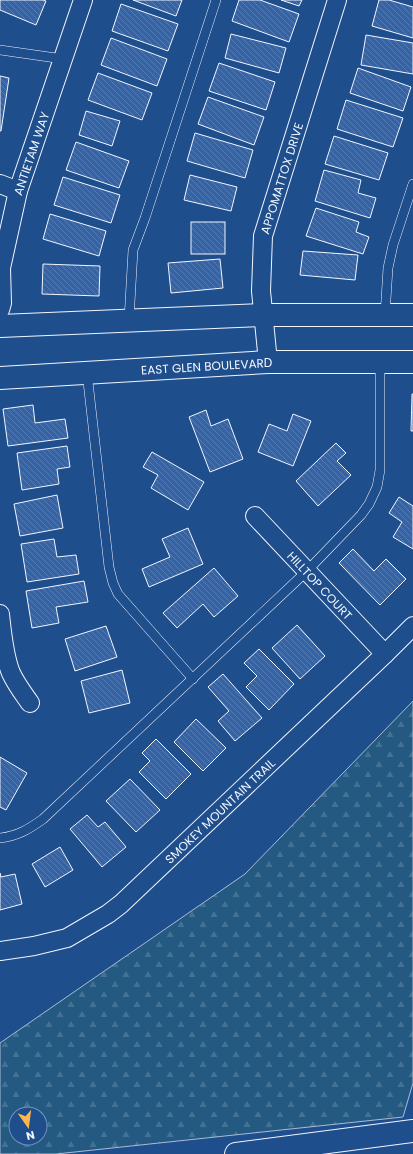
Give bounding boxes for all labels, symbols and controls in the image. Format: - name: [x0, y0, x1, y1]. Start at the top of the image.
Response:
- street label: ANTIETAM WAY: [9, 109, 53, 197]
- street label: APPOMATTOX DRIVE: [256, 120, 307, 236]
- street label: EAST GLEN BOULEVARD: [140, 354, 272, 378]
- street label: HILLTOP COURT: [284, 547, 357, 623]
- street label: SMOKEY MOUNTAIN TRAIL: [161, 754, 278, 867]
- north arrow: [8, 1106, 48, 1146]
- text: N: [24, 1127, 36, 1144]

